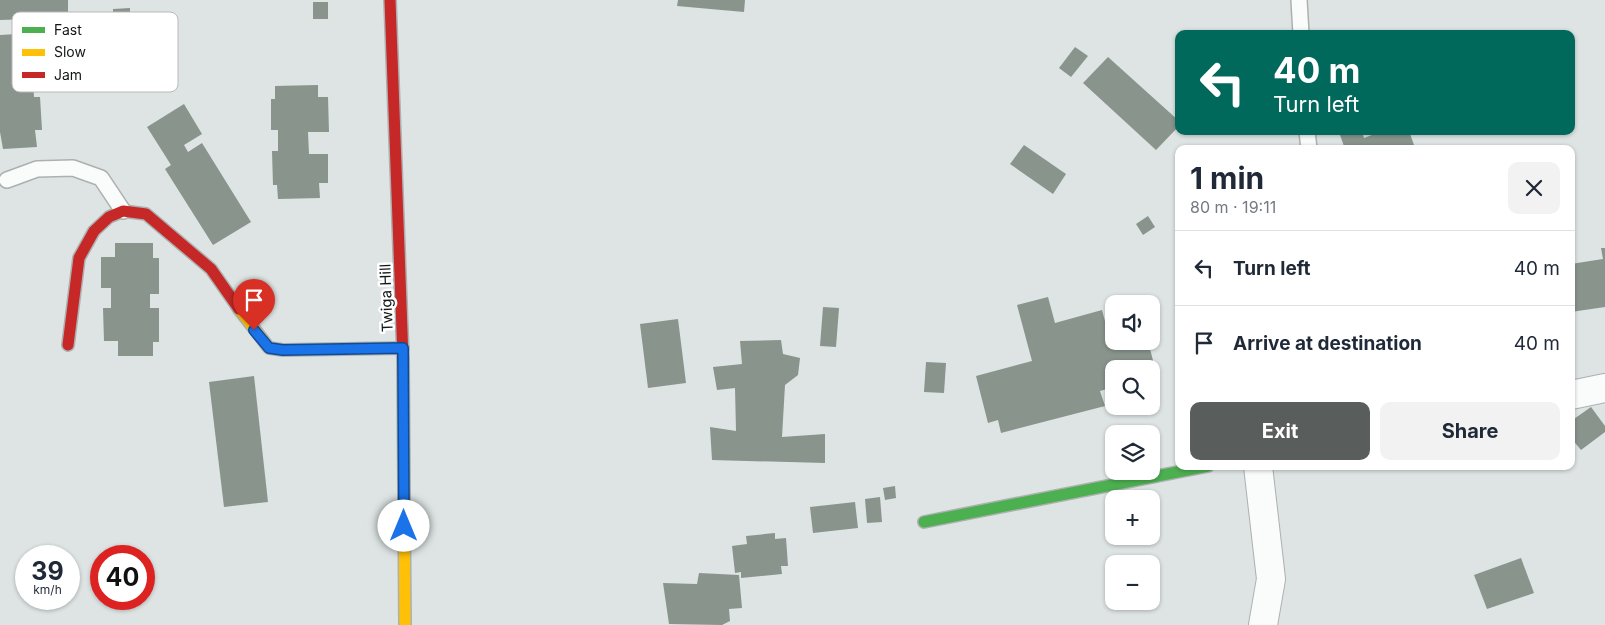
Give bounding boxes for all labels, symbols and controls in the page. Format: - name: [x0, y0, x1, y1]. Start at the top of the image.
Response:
- legend: [12, 12, 178, 92]
- text: Fast: [54, 21, 82, 38]
- text: Slow: [54, 43, 86, 60]
- text: 40 m: [1273, 49, 1361, 91]
- icon: left: [1190, 50, 1255, 115]
- text: Jam: [54, 66, 82, 83]
- text: Turn left: [1273, 91, 1359, 117]
- text: 1 min: [1190, 160, 1264, 196]
- button: close: [1508, 162, 1560, 214]
- text: 80 m · 19:11: [1190, 197, 1276, 217]
- icon: left: [1190, 254, 1218, 282]
- text: Turn left: [1233, 257, 1311, 280]
- text: 40 m: [1514, 257, 1560, 280]
- street label: Twiga Hill: [375, 263, 397, 333]
- pin: [233, 279, 275, 330]
- icon: arrive: [240, 286, 268, 314]
- map controls: [1105, 295, 1160, 610]
- button: sound: [1105, 295, 1160, 350]
- icon: arrive: [1190, 329, 1218, 357]
- text: Arrive at destination: [1233, 332, 1422, 355]
- text: 40 m: [1514, 332, 1560, 355]
- button: search: [1105, 360, 1160, 415]
- button: Exit: [1190, 402, 1370, 460]
- button: Share: [1380, 402, 1560, 460]
- button: layers: [1105, 425, 1160, 480]
- button: +: [1105, 490, 1160, 545]
- position arrow: [377, 499, 429, 551]
- speed limit sign: 40: [90, 545, 155, 610]
- button: −: [1105, 555, 1160, 610]
- text: 39: [31, 556, 64, 586]
- text: km/h: [33, 582, 62, 597]

